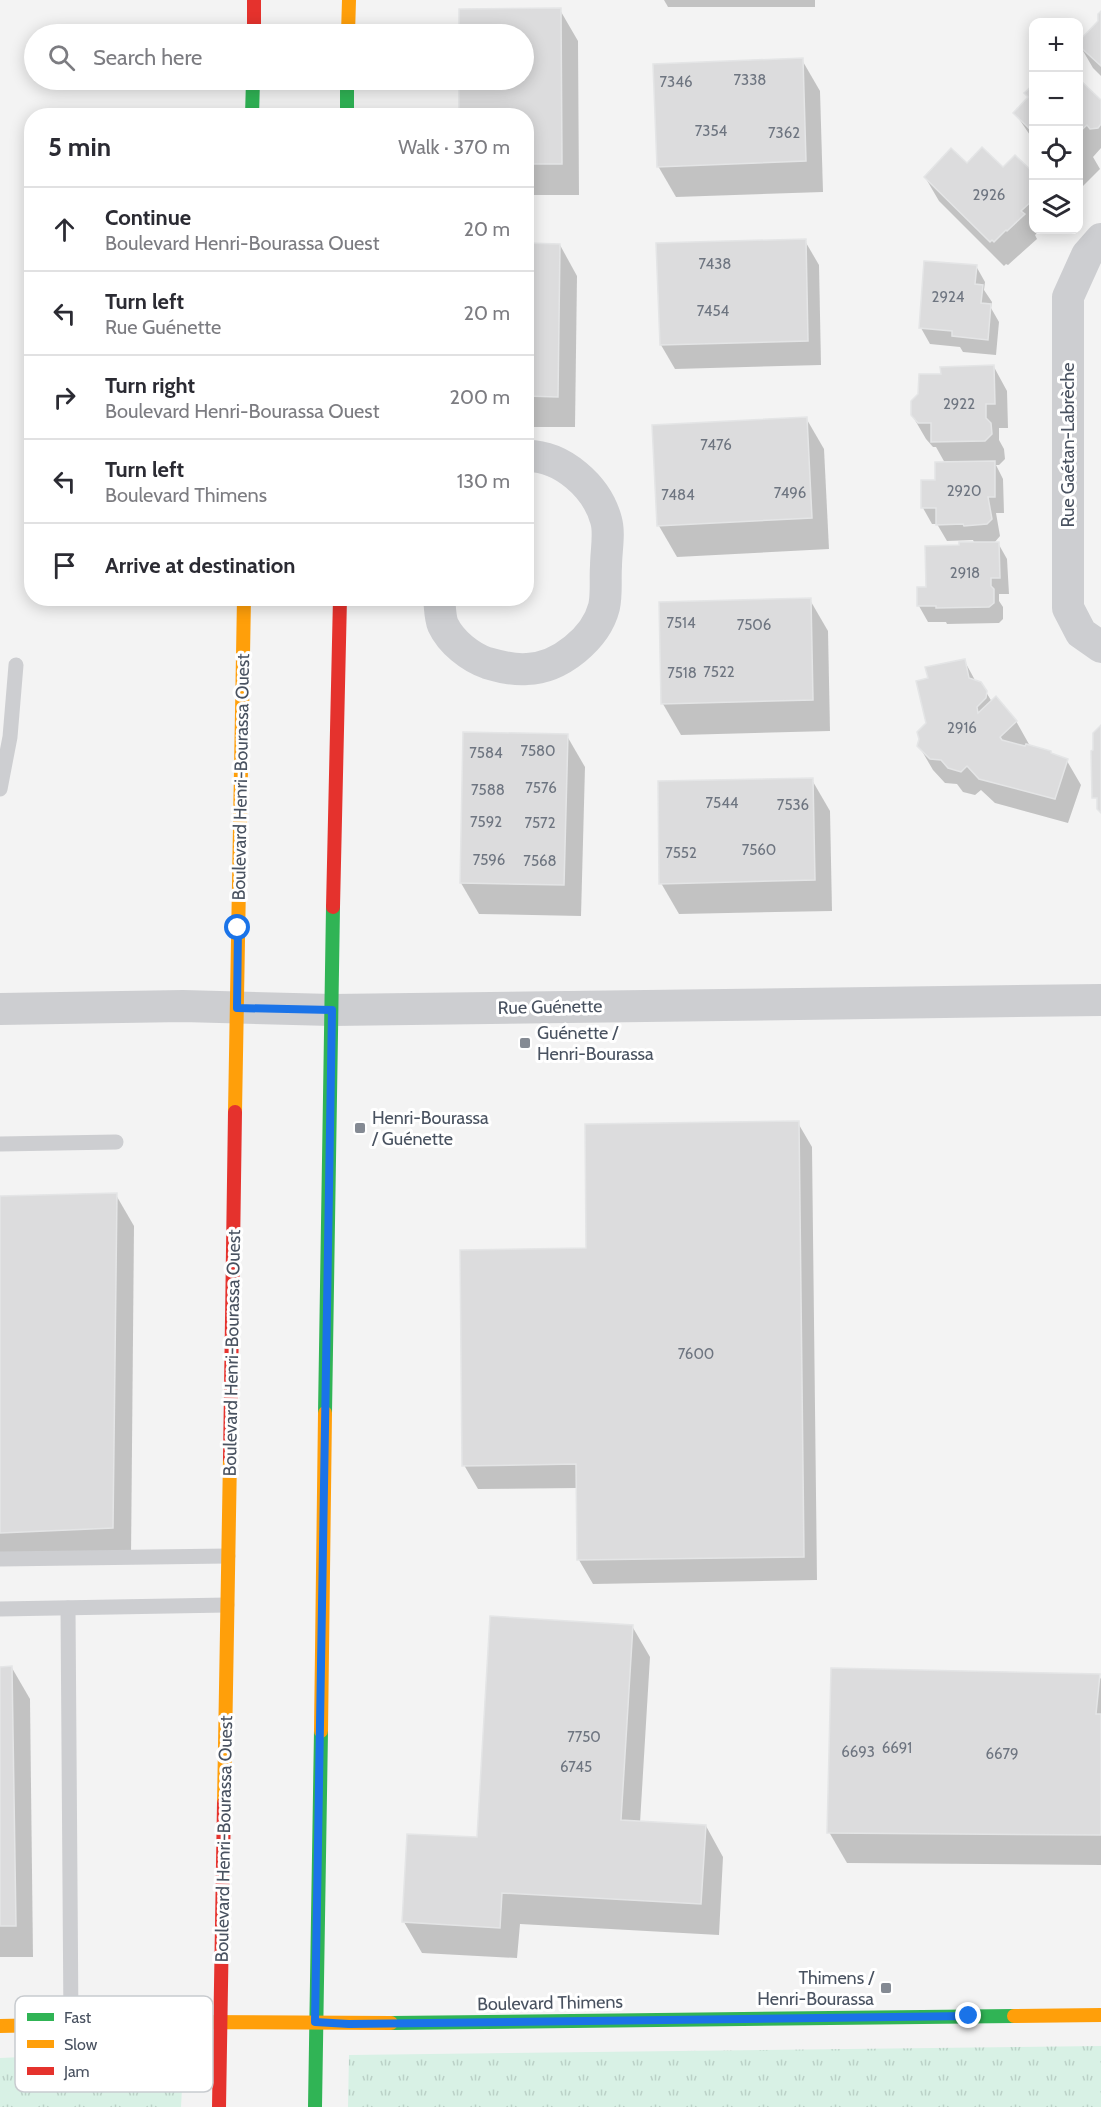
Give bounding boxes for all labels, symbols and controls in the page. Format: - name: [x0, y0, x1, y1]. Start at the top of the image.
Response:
- map controls: [1029, 18, 1083, 234]
- button: +: [1029, 18, 1083, 72]
- search box: [24, 24, 534, 90]
- icon: search: [45, 41, 78, 74]
- text: Search here: [93, 44, 202, 71]
- house number: 7338: [734, 71, 766, 89]
- button: −: [1029, 72, 1083, 126]
- house number: 7346: [660, 73, 692, 91]
- house number: 7354: [695, 122, 728, 140]
- house number: 7362: [768, 124, 800, 142]
- button: locate: [1029, 126, 1083, 180]
- text: 5 min: [48, 131, 111, 163]
- text: Walk · 370 m: [398, 135, 510, 159]
- button: layers: [1029, 180, 1083, 234]
- house number: 2926: [973, 186, 1005, 204]
- text: Continue: [105, 204, 191, 231]
- icon: ahead: [48, 213, 81, 246]
- text: 20 m: [464, 217, 510, 241]
- text: Boulevard Henri-Bourassa Ouest: [105, 231, 379, 255]
- house number: 7438: [699, 255, 731, 273]
- text: Turn left: [105, 288, 184, 315]
- house number: 2924: [932, 288, 965, 306]
- icon: left: [48, 297, 81, 330]
- text: 20 m: [464, 301, 510, 325]
- house number: 7454: [697, 302, 730, 320]
- text: Rue Guénette: [105, 315, 221, 339]
- street label: Rue Gaétan-Labrèche: [1057, 362, 1079, 528]
- text: Turn right: [105, 372, 195, 399]
- icon: right: [48, 381, 81, 414]
- text: 200 m: [450, 385, 510, 409]
- house number: 2922: [943, 395, 975, 413]
- text: Boulevard Henri-Bourassa Ouest: [105, 399, 379, 423]
- house number: 7476: [700, 436, 732, 454]
- text: Turn left: [105, 456, 184, 483]
- icon: left: [48, 465, 81, 498]
- text: 130 m: [457, 469, 510, 493]
- house number: 2920: [947, 482, 981, 500]
- text: Boulevard Thimens: [105, 483, 267, 507]
- house number: 7496: [774, 484, 806, 502]
- house number: 7484: [661, 486, 695, 504]
- icon: arrive: [48, 549, 81, 582]
- text: Arrive at destination: [105, 552, 295, 579]
- house number: 2918: [950, 564, 980, 582]
- house number: 7514: [666, 614, 696, 632]
- house number: 7506: [737, 616, 771, 634]
- street label: Boulevard Henri-Bourassa Ouest: [228, 653, 254, 901]
- house number: 7522: [703, 663, 735, 681]
- house number: 7518: [667, 664, 697, 682]
- house number: 2916: [947, 719, 977, 737]
- house number: 7580: [520, 742, 556, 760]
- house number: 7584: [469, 744, 503, 762]
- house number: 7576: [525, 779, 557, 797]
- house number: 7588: [471, 781, 505, 799]
- house number: 7544: [706, 794, 739, 812]
- house number: 7536: [777, 796, 809, 814]
- house number: 7592: [470, 813, 502, 831]
- house number: 7572: [524, 814, 556, 832]
- house number: 7560: [742, 841, 776, 859]
- house number: 7552: [665, 844, 697, 862]
- house number: 7596: [473, 851, 505, 869]
- house number: 7568: [523, 852, 557, 870]
- route start: [224, 914, 250, 940]
- street label: Rue Guénette: [498, 995, 602, 1019]
- place label: Guénette / Henri-Bourassa: [537, 1022, 654, 1065]
- marker: Guénette / Henri-Bourassa: [518, 1036, 532, 1050]
- place label: Henri-Bourassa / Guénette: [371, 1107, 489, 1150]
- marker: Henri-Bourassa / Guénette: [353, 1121, 367, 1135]
- street label: Boulevard Henri-Bourassa Ouest: [219, 1229, 245, 1477]
- house number: 7600: [678, 1345, 714, 1363]
- street label: Boulevard Henri-Bourassa Ouest: [211, 1715, 237, 1963]
- house number: 7750: [567, 1728, 601, 1746]
- house number: 6691: [882, 1739, 912, 1757]
- house number: 6693: [841, 1743, 875, 1761]
- house number: 6679: [986, 1745, 1019, 1763]
- house number: 6745: [560, 1758, 592, 1776]
- place label: Thimens / Henri-Bourassa: [757, 1967, 875, 2010]
- marker: Thimens / Henri-Bourassa: [879, 1981, 893, 1995]
- street label: Boulevard Thimens: [477, 1991, 623, 2015]
- legend: [15, 1996, 213, 2092]
- route end: [955, 2002, 981, 2028]
- text: Fast: [64, 2008, 92, 2027]
- text: Slow: [64, 2035, 98, 2054]
- text: Jam: [63, 2062, 90, 2081]

